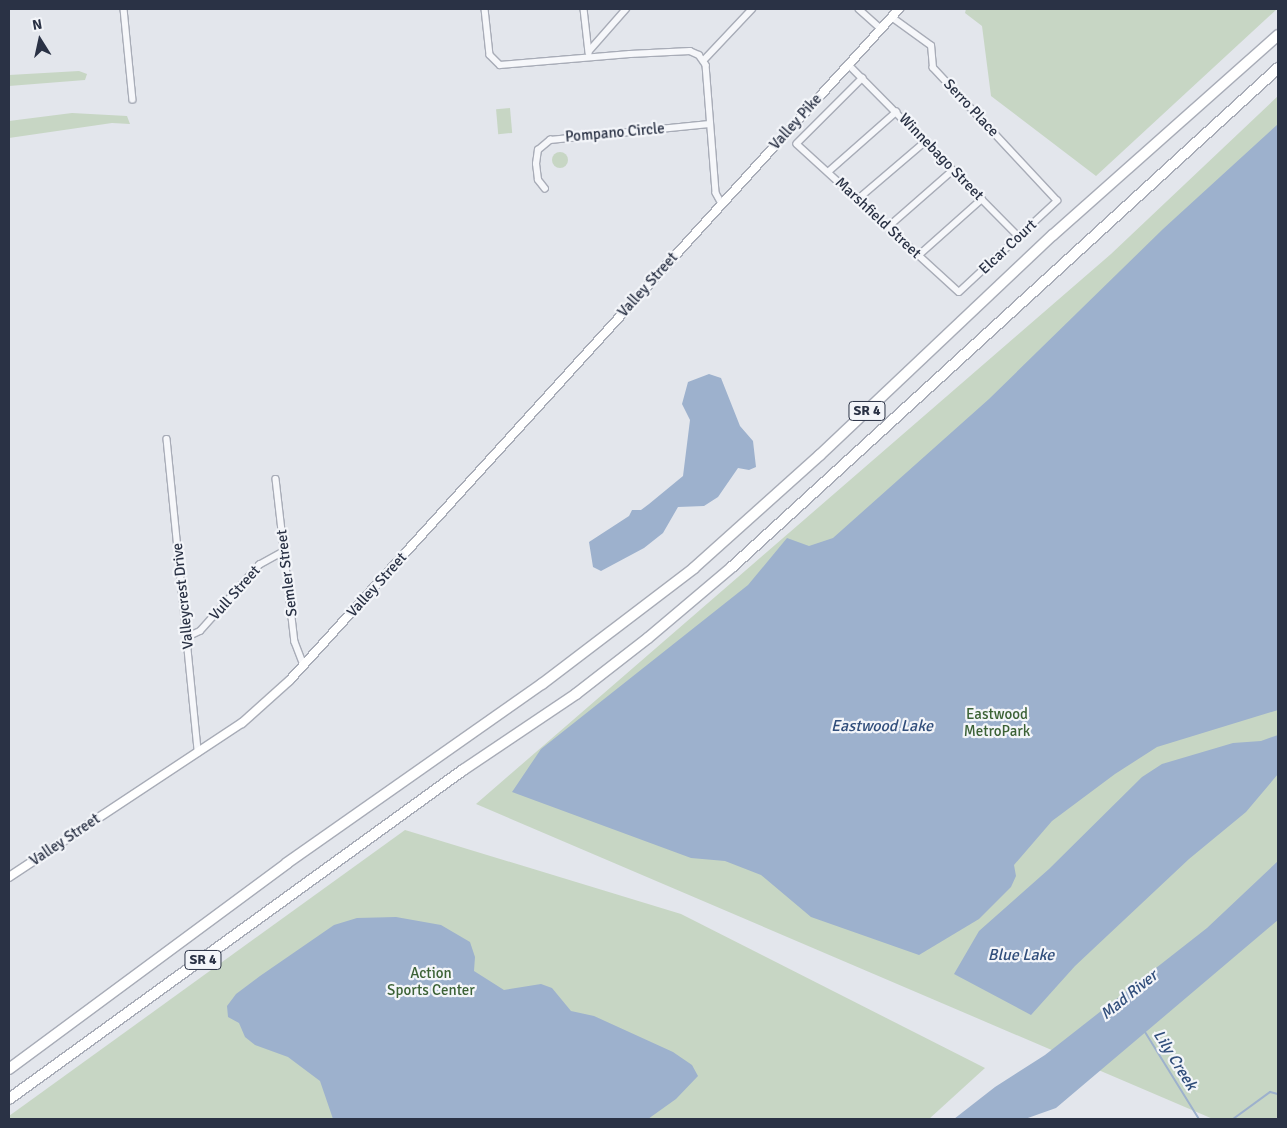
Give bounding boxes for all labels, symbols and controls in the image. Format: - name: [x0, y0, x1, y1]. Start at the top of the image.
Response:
- north arrow: [15, 15, 65, 65]
- text: N: [31, 16, 44, 34]
- street label: Serro Place: [940, 75, 1002, 141]
- street label: Valley Pike: [766, 90, 826, 154]
- street label: Winnebago Street: [895, 110, 987, 204]
- street label: Pompano Circle: [564, 120, 666, 146]
- street label: Marshfield Street: [831, 174, 925, 262]
- street label: Elcar Court: [975, 216, 1041, 278]
- street label: Valley Street: [614, 249, 682, 321]
- road number: SR 4: [848, 400, 886, 422]
- street label: Semler Street: [273, 529, 301, 617]
- street label: Valleycrest Drive: [168, 542, 198, 650]
- street label: Valley Street: [343, 549, 411, 621]
- street label: Vull Street: [206, 562, 264, 624]
- park label: Eastwood MetroPark: [964, 705, 1030, 740]
- water label: Eastwood Lake: [831, 716, 933, 736]
- street label: Valley Street: [26, 810, 104, 870]
- water label: Blue Lake: [988, 945, 1054, 965]
- road number: SR 4: [184, 948, 222, 972]
- park label: Action Sports Center: [387, 964, 475, 999]
- water label: Mad River: [1097, 966, 1161, 1024]
- water label: Lily Creek: [1149, 1026, 1201, 1094]

